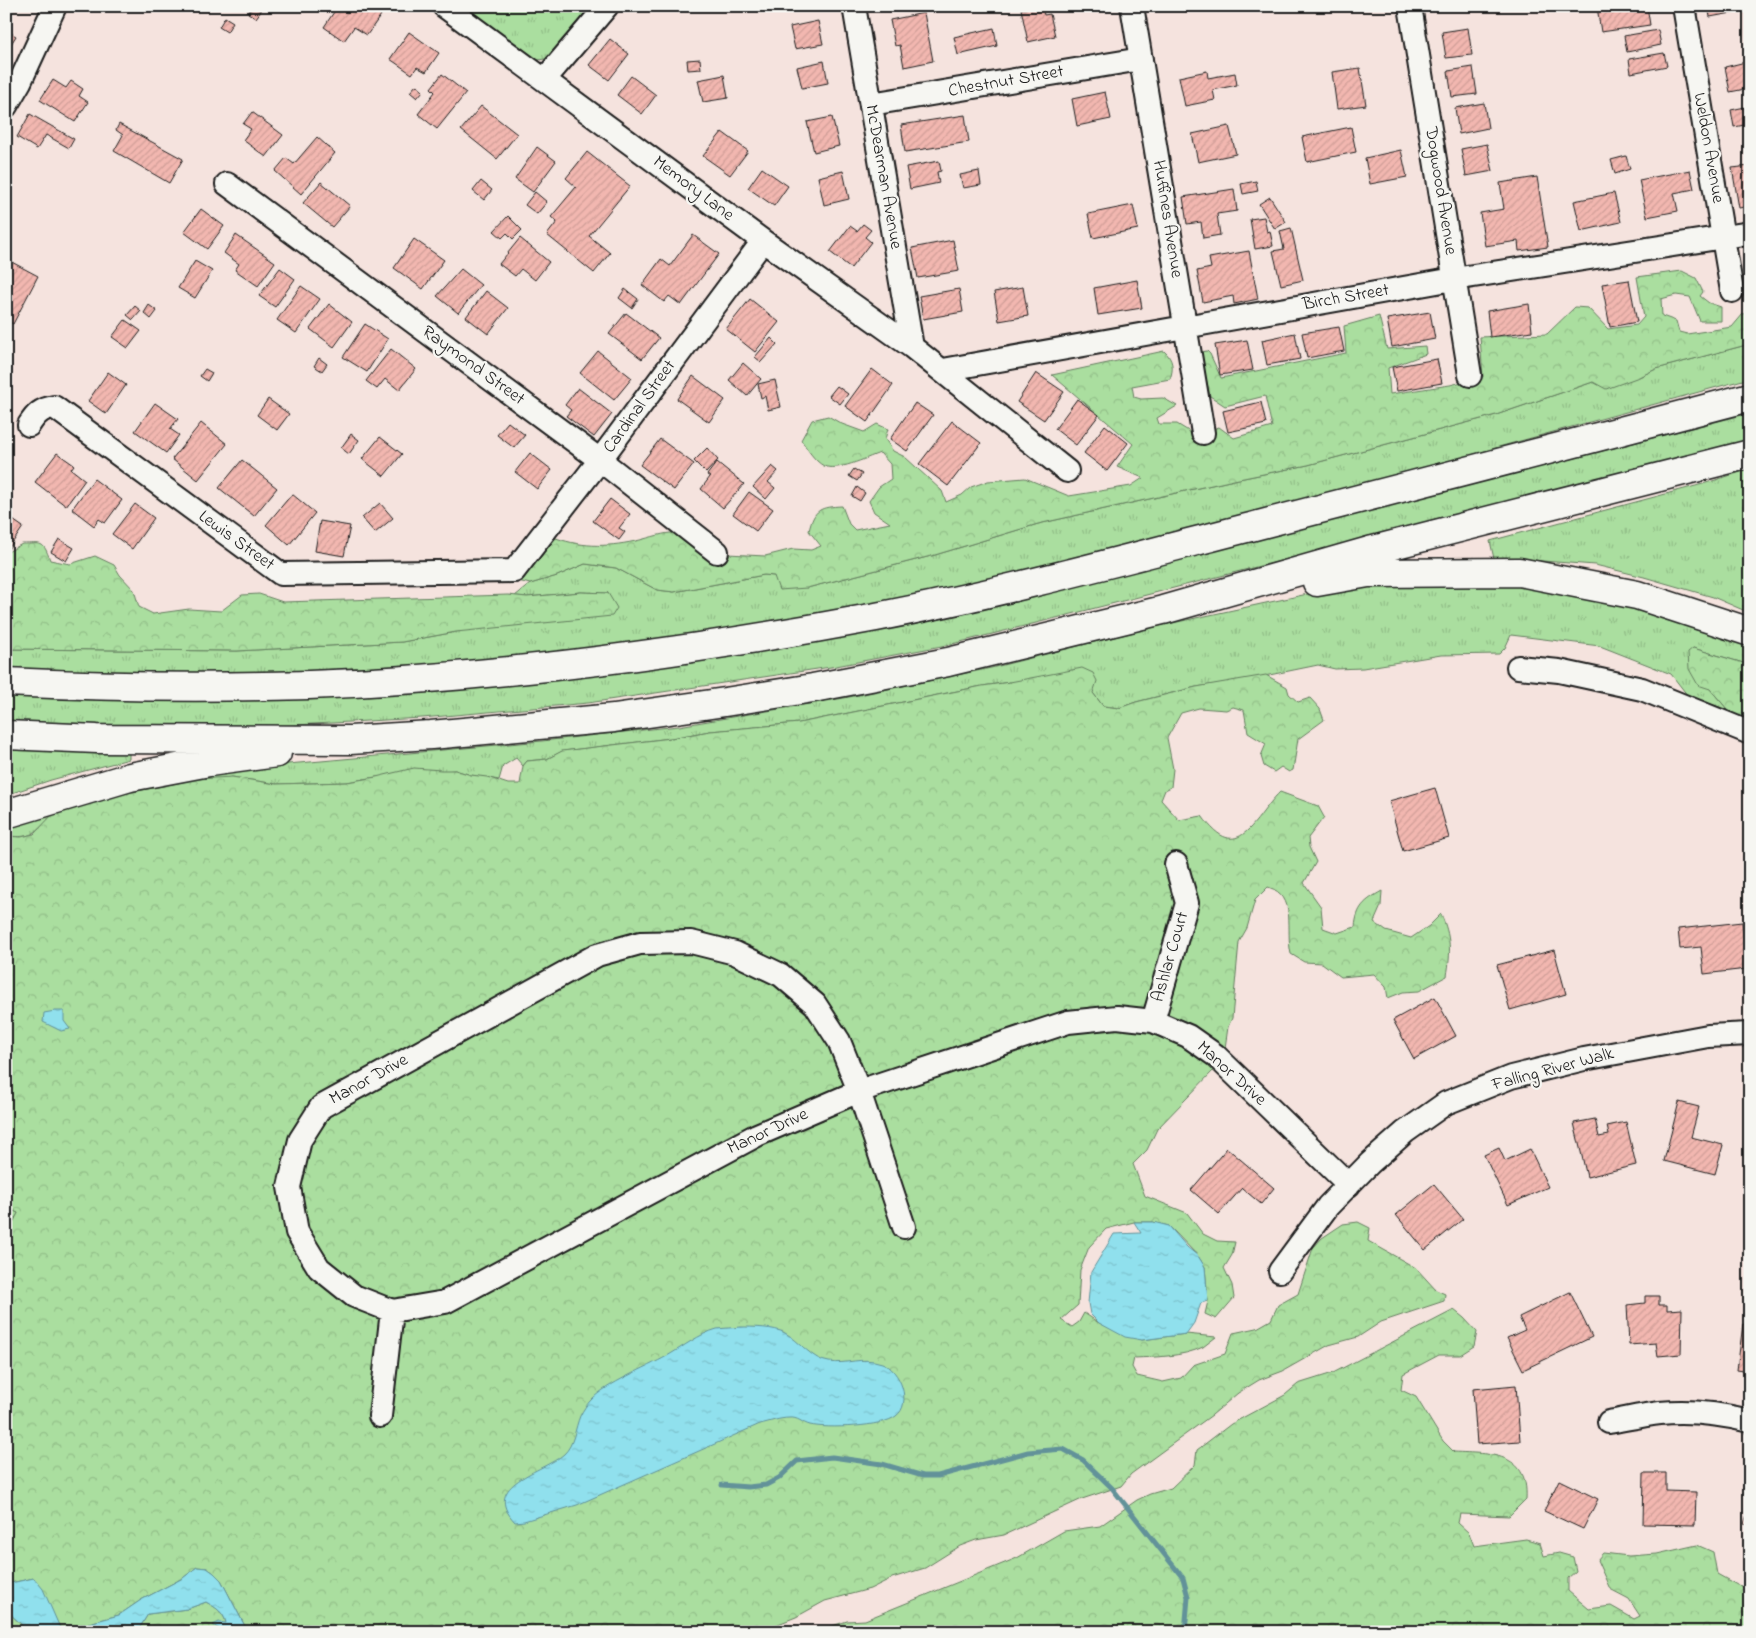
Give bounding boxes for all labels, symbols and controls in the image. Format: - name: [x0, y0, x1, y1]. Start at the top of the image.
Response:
- street label: Chestnut Street: [946, 59, 1066, 105]
- street label: Weldon Avenue: [1685, 91, 1731, 206]
- street label: McDearman Avenue: [857, 103, 909, 252]
- street label: Dogwood Avenue: [1416, 124, 1463, 258]
- street label: Memory Lane: [647, 150, 740, 229]
- street label: Huffines Avenue: [1145, 158, 1189, 281]
- street label: Birch Street: [1300, 278, 1391, 319]
- street label: Raymond Street: [416, 320, 530, 412]
- street label: Cardinal Street: [597, 355, 683, 459]
- street label: Lewis Street: [192, 504, 280, 578]
- street label: Ashlar Court: [1146, 909, 1196, 1005]
- street label: Manor Drive: [1190, 1035, 1273, 1113]
- street label: Falling River Walk: [1488, 1041, 1617, 1100]
- street label: Manor Drive: [325, 1047, 414, 1112]
- street label: Manor Drive: [723, 1102, 814, 1162]

